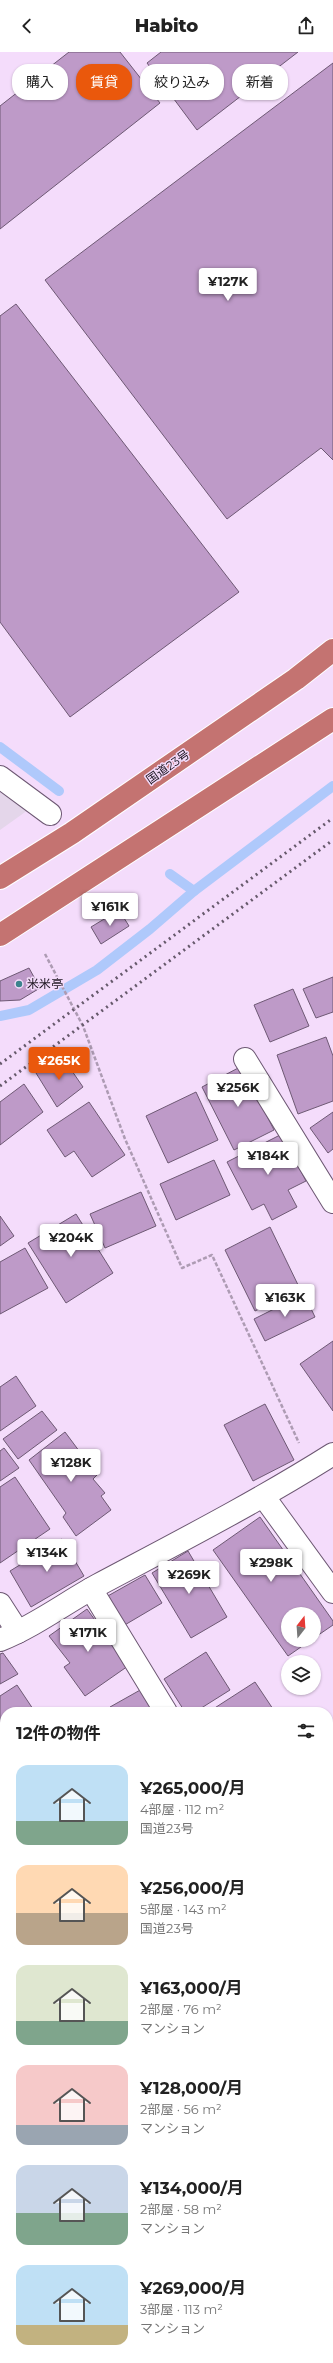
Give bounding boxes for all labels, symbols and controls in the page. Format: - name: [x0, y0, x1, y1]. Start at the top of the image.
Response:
- icon: back: [16, 15, 38, 37]
- text: Habito: [135, 15, 198, 37]
- icon: share: [295, 15, 317, 37]
- chip: 購入: [12, 64, 68, 100]
- chip: 賃貸: [76, 64, 132, 100]
- chip: 絞り込み: [140, 64, 224, 100]
- chip: 新着: [232, 64, 288, 100]
- pin: ¥127K: [200, 268, 256, 302]
- text: ¥127K: [208, 273, 248, 289]
- street label: 国道23号: [143, 746, 192, 787]
- pin: ¥161K: [82, 893, 138, 927]
- text: ¥161K: [91, 898, 129, 914]
- place label: 米米亭: [27, 976, 63, 991]
- marker: 米米亭: [14, 979, 24, 989]
- pin: ¥265K: [31, 1047, 87, 1081]
- text: ¥265K: [38, 1052, 80, 1068]
- pin: ¥256K: [210, 1074, 266, 1108]
- text: ¥256K: [217, 1079, 259, 1095]
- pin: ¥184K: [240, 1142, 296, 1176]
- text: ¥184K: [247, 1147, 289, 1163]
- pin: ¥204K: [43, 1224, 99, 1258]
- text: ¥204K: [49, 1229, 93, 1245]
- pin: ¥163K: [257, 1284, 313, 1318]
- text: ¥163K: [265, 1289, 305, 1305]
- pin: ¥128K: [43, 1449, 99, 1483]
- text: ¥128K: [51, 1454, 91, 1470]
- pin: ¥134K: [19, 1539, 75, 1573]
- text: ¥134K: [26, 1544, 68, 1560]
- pin: ¥298K: [243, 1549, 299, 1583]
- text: ¥298K: [249, 1554, 293, 1570]
- pin: ¥269K: [161, 1561, 217, 1595]
- text: ¥269K: [167, 1566, 211, 1582]
- north arrow: [281, 1607, 321, 1647]
- map controls: [281, 1607, 321, 1695]
- pin: ¥171K: [60, 1619, 116, 1653]
- text: ¥171K: [69, 1624, 107, 1640]
- button: layers: [281, 1655, 321, 1695]
- icon: filters: [295, 1720, 317, 1742]
- text: 12件の物件: [16, 1723, 101, 1743]
- text: ¥265,000/月: [140, 1778, 246, 1798]
- icon: home: [48, 1781, 96, 1829]
- text: 4部屋 · 112 m²: [140, 1801, 224, 1817]
- text: 国道23号: [140, 1820, 194, 1836]
- text: ¥256,000/月: [140, 1878, 246, 1898]
- icon: home: [48, 1881, 96, 1929]
- text: 5部屋 · 143 m²: [140, 1901, 227, 1917]
- text: 国道23号: [140, 1920, 194, 1936]
- text: ¥163,000/月: [140, 1978, 243, 1998]
- icon: home: [48, 1981, 96, 2029]
- text: 2部屋 · 76 m²: [140, 2001, 222, 2017]
- text: マンション: [140, 2020, 205, 2036]
- text: ¥128,000/月: [140, 2078, 243, 2098]
- icon: home: [48, 2081, 96, 2129]
- text: 2部屋 · 56 m²: [140, 2101, 222, 2117]
- text: マンション: [140, 2120, 205, 2136]
- text: ¥134,000/月: [140, 2178, 244, 2198]
- icon: home: [48, 2181, 96, 2229]
- text: 2部屋 · 58 m²: [140, 2201, 222, 2217]
- text: マンション: [140, 2220, 205, 2236]
- text: ¥269,000/月: [140, 2278, 246, 2298]
- icon: home: [48, 2281, 96, 2329]
- text: 3部屋 · 113 m²: [140, 2301, 223, 2317]
- text: マンション: [140, 2320, 205, 2336]

